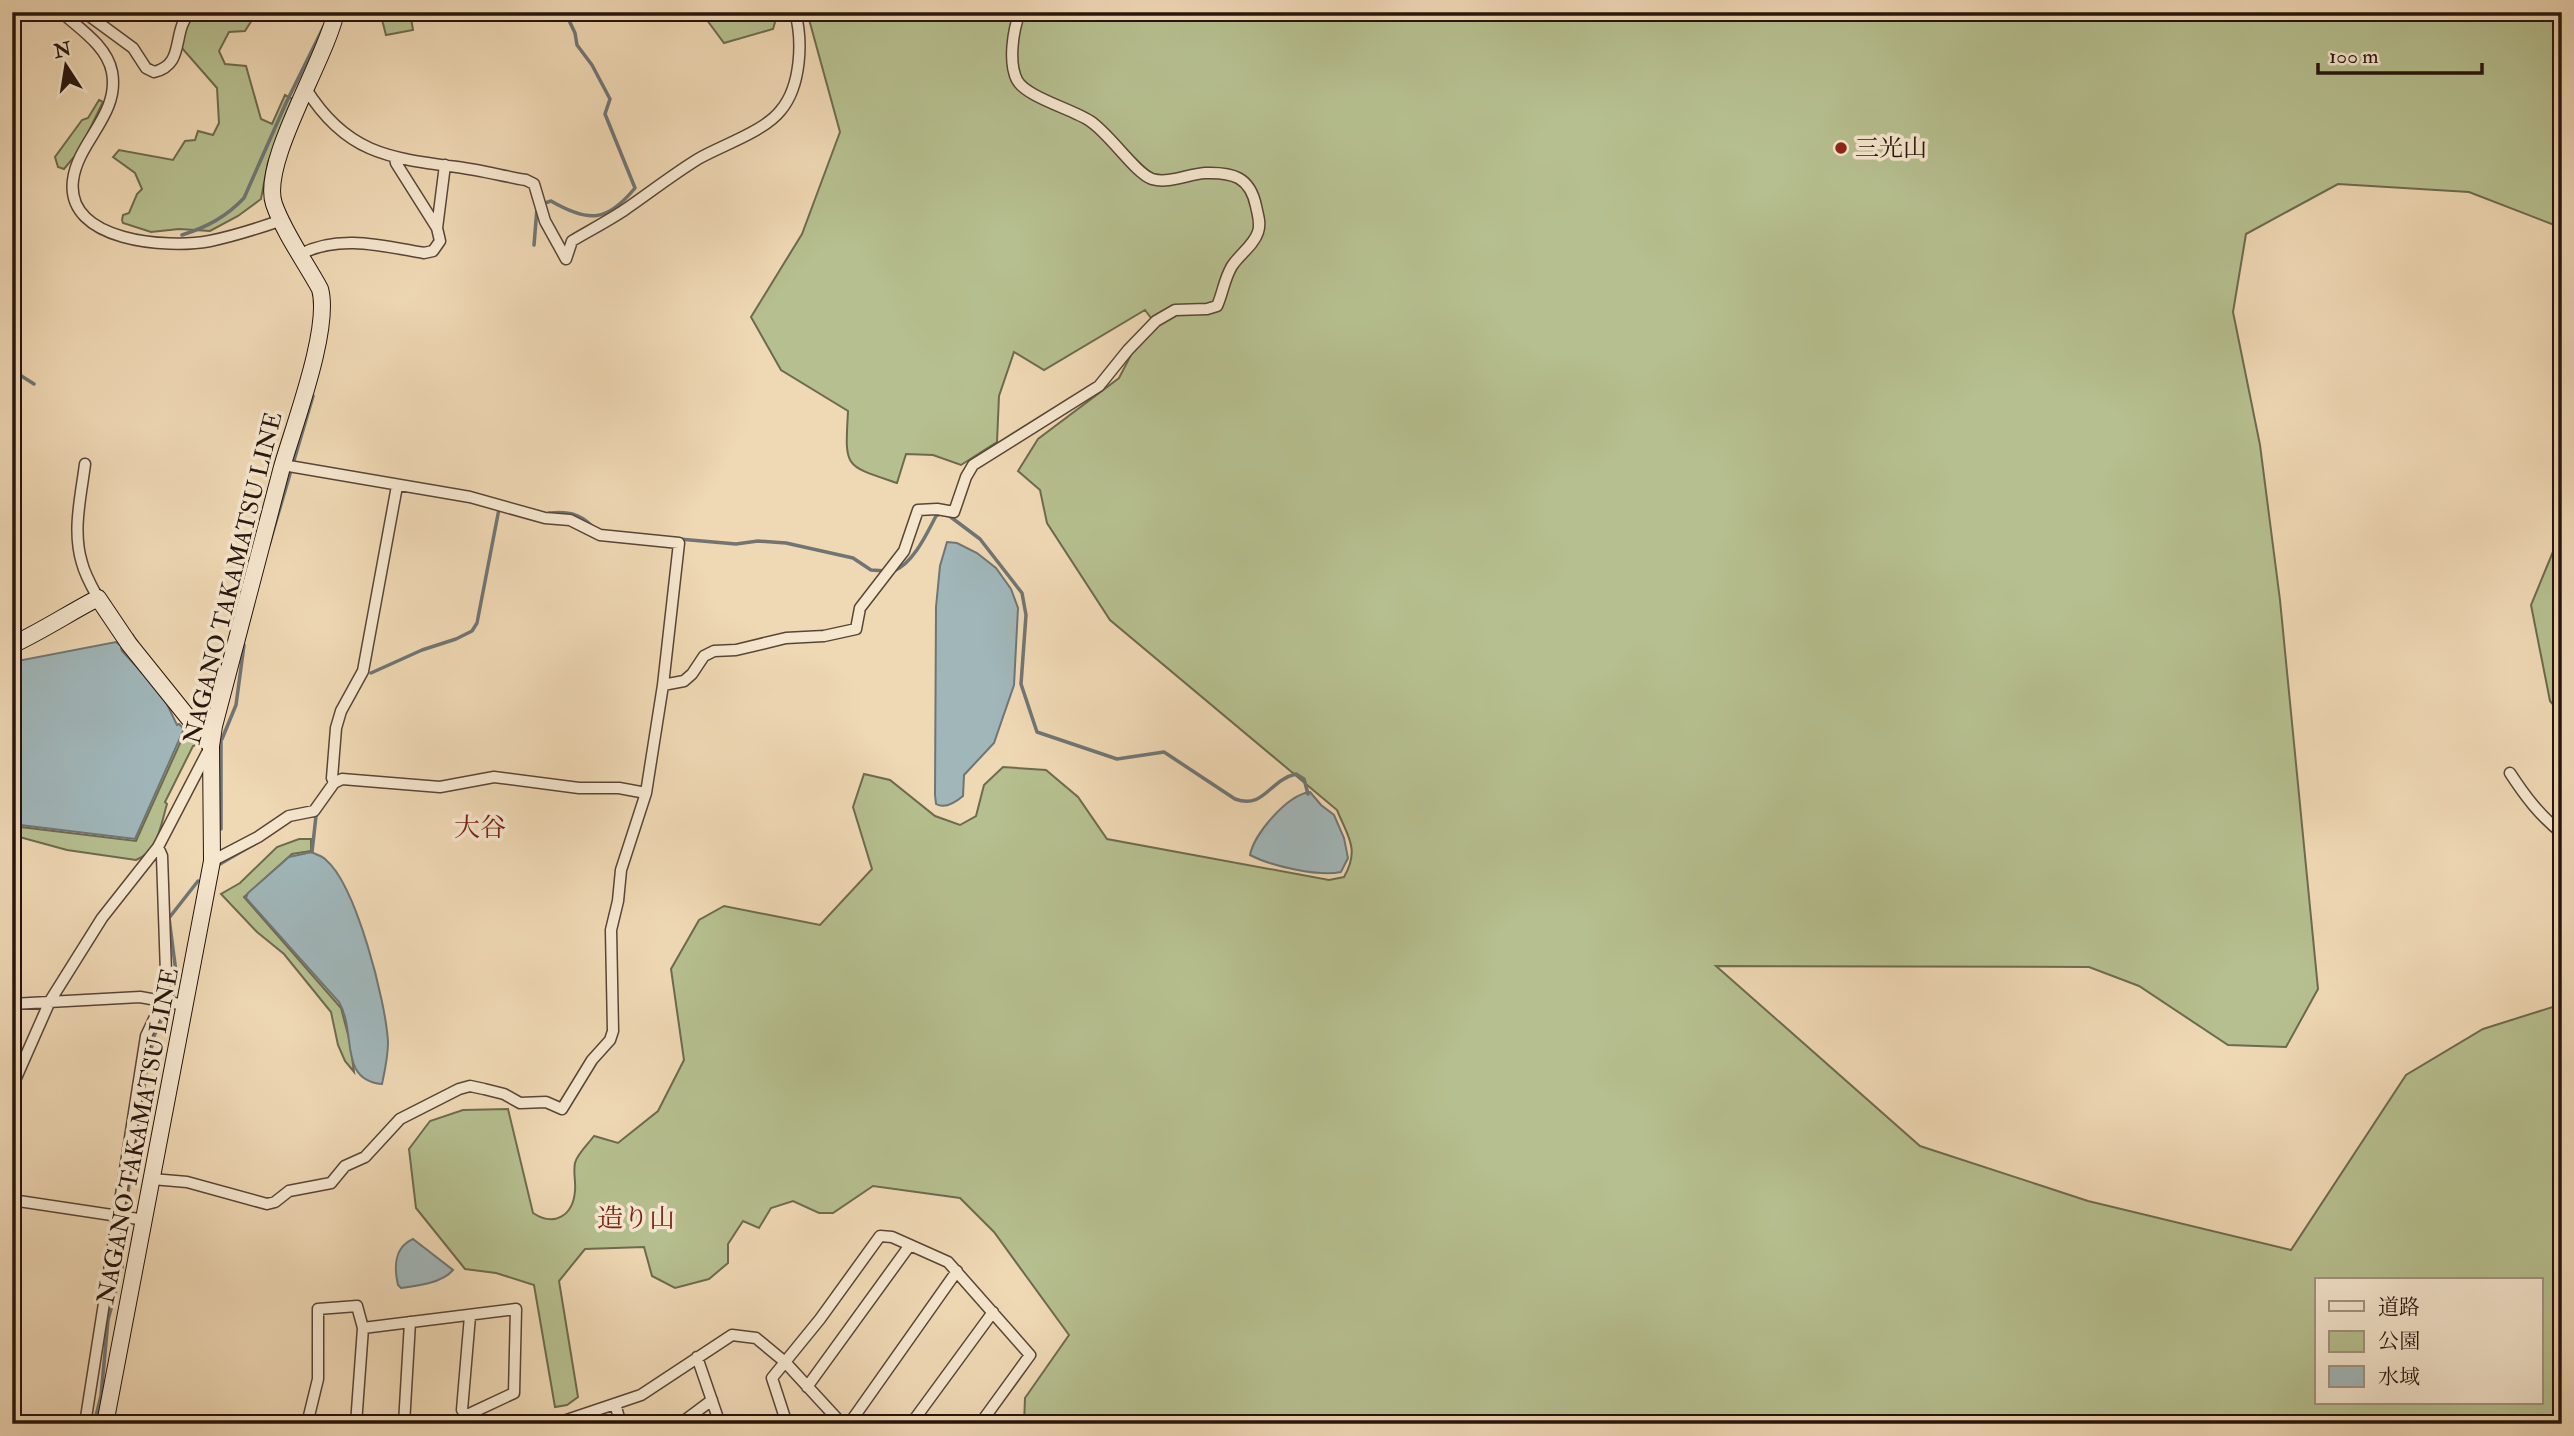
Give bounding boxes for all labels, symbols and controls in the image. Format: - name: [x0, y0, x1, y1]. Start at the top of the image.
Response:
- north arrow: [32, 32, 102, 102]
- scale bar: [2318, 32, 2483, 76]
- text: N: [51, 37, 74, 64]
- text: 100 m: [2329, 43, 2379, 70]
- place label: 三光山: [1855, 133, 1927, 164]
- marker: 三光山: [1833, 140, 1849, 156]
- street label: NAGANO TAKAMATSU LINE: [177, 409, 289, 747]
- district label: 大谷: [454, 812, 506, 844]
- street label: NAGANO TAKAMATSU LINE: [90, 966, 186, 1306]
- district label: 造り山: [597, 1203, 675, 1235]
- legend: [2315, 1278, 2542, 1404]
- text: 道路: [2378, 1294, 2420, 1321]
- text: 公園: [2378, 1328, 2420, 1355]
- text: 水域: [2378, 1364, 2420, 1391]

